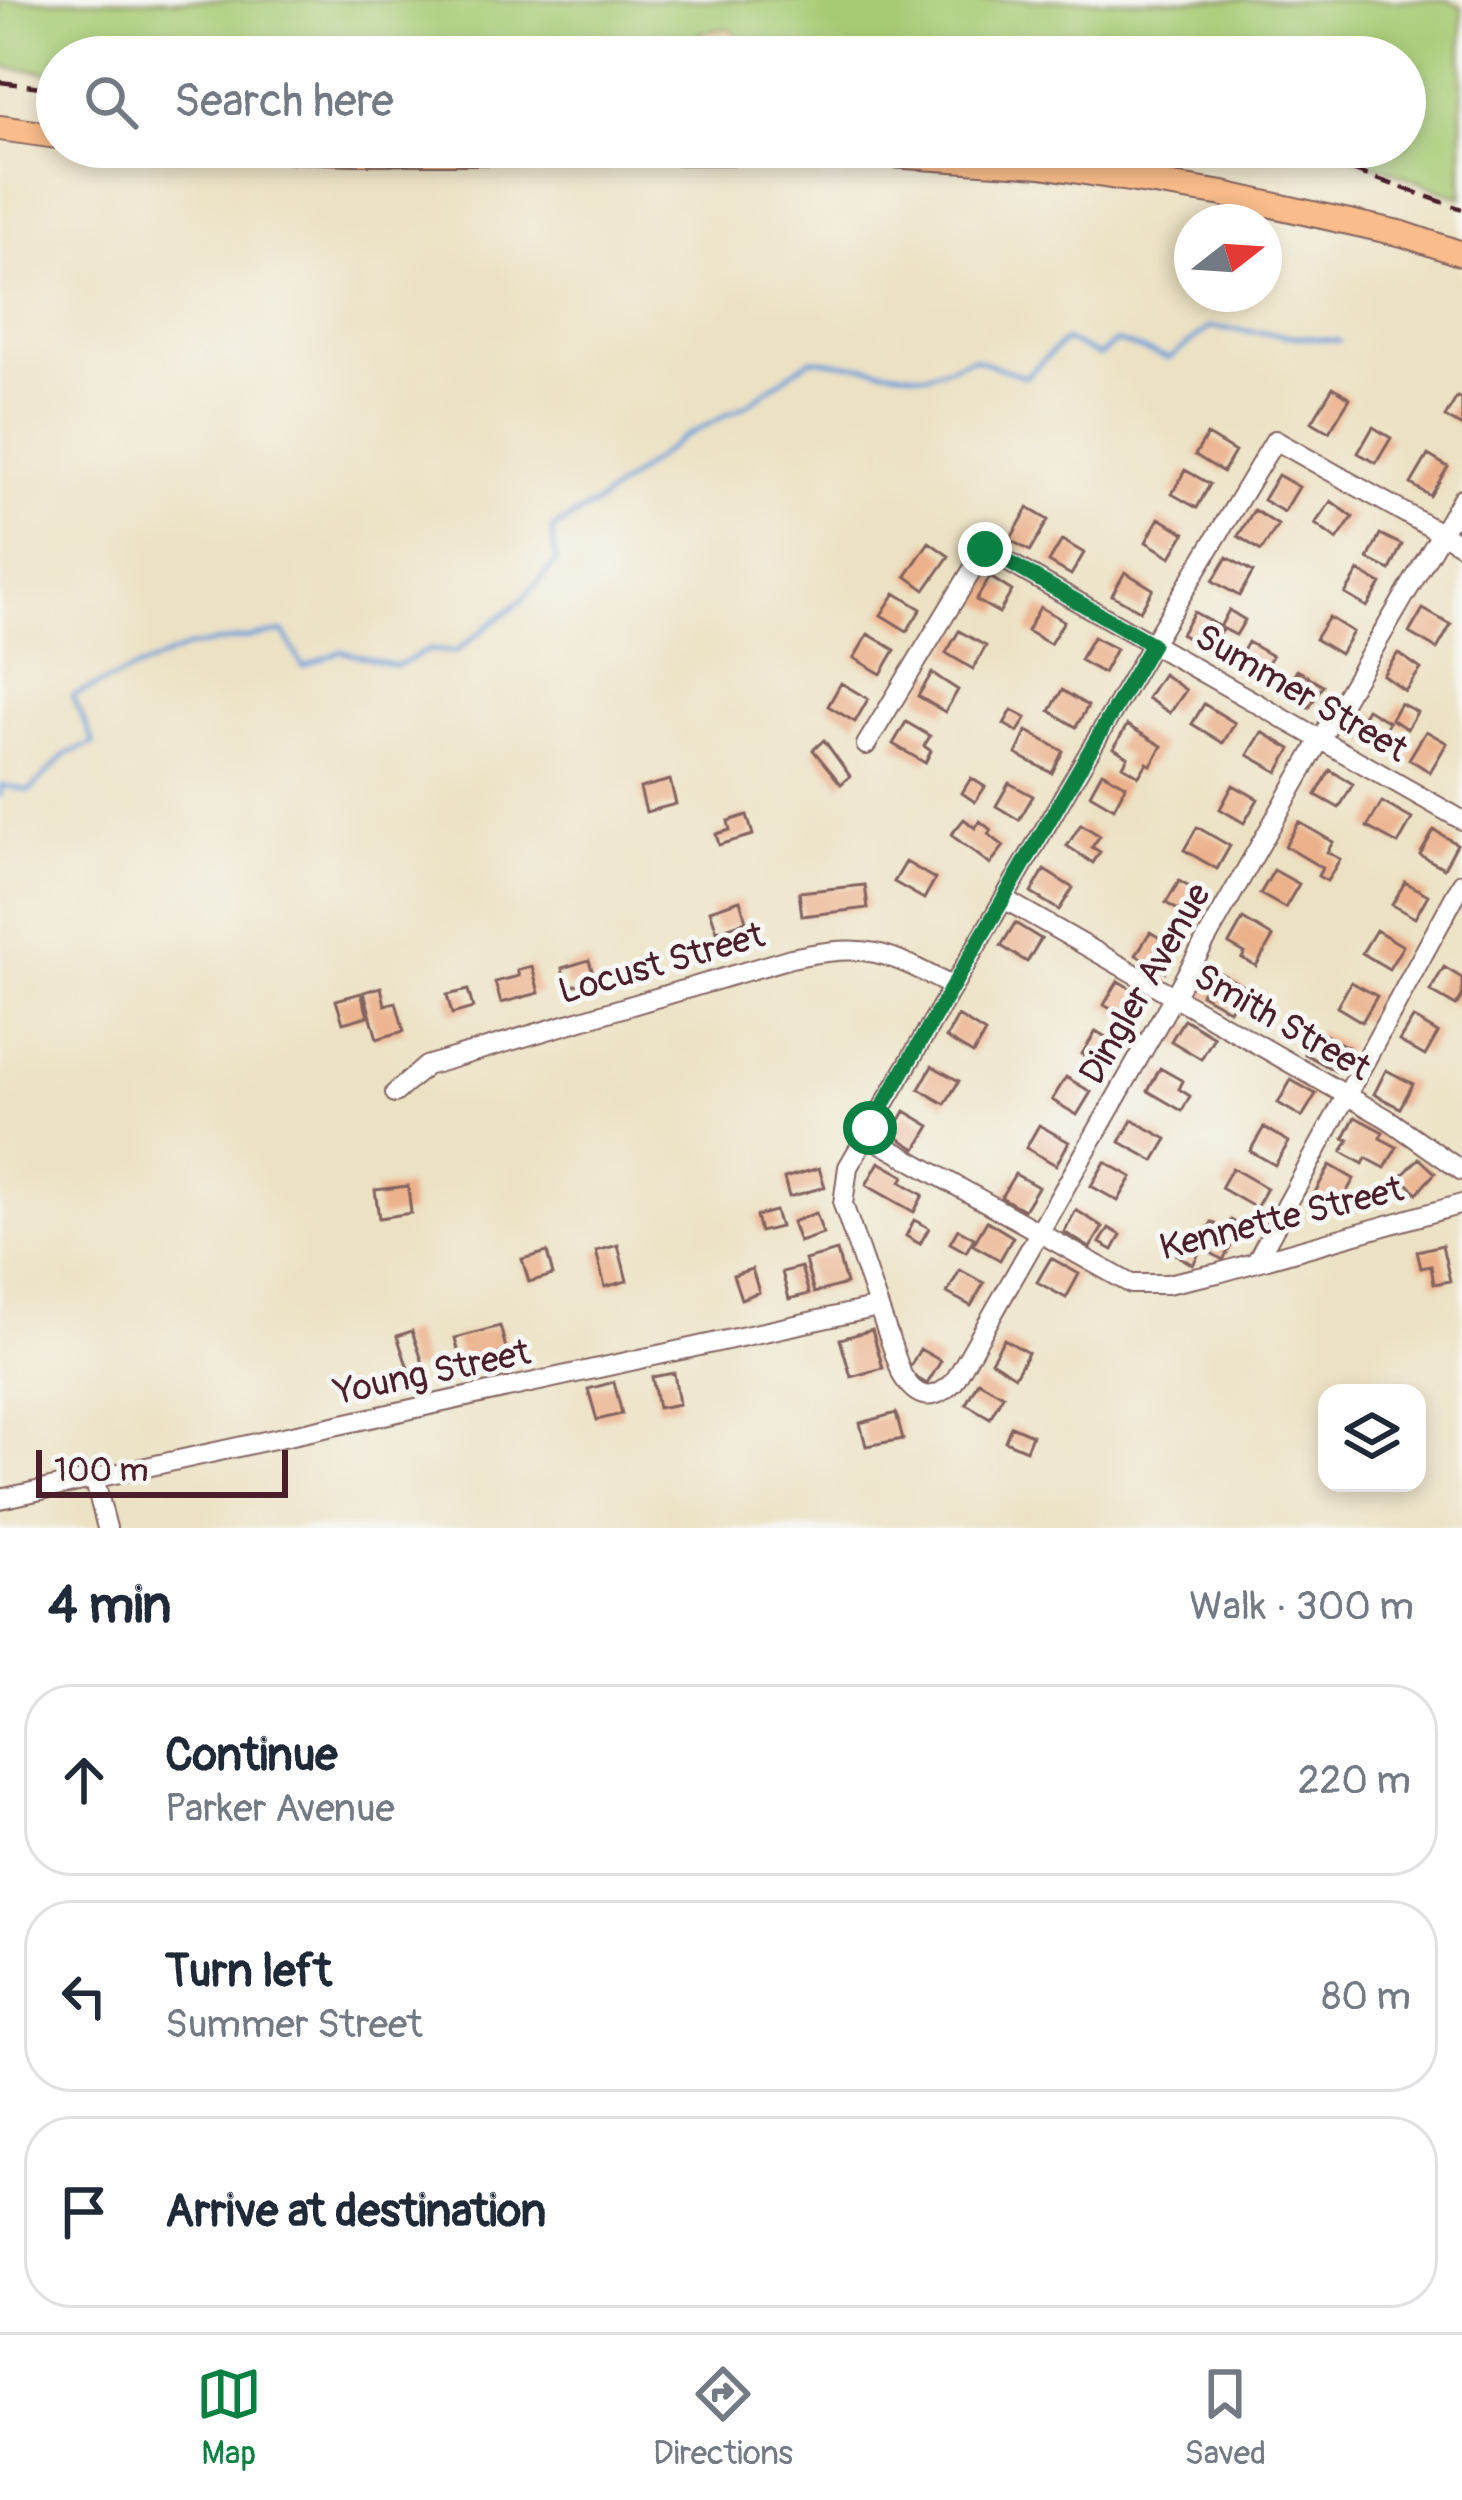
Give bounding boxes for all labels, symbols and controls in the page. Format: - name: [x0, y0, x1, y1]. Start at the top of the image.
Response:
- search box: [36, 36, 1426, 168]
- icon: search: [78, 69, 144, 135]
- text: Search here: [174, 74, 394, 130]
- north arrow: [1174, 204, 1282, 312]
- route end: [958, 522, 1012, 576]
- street label: Summer Street: [1187, 614, 1416, 773]
- street label: Dingler Avenue: [1070, 875, 1221, 1092]
- street label: Locust Street: [553, 912, 770, 1014]
- street label: Smith Street: [1186, 954, 1379, 1091]
- route start: [843, 1101, 897, 1155]
- street label: Kennette Street: [1155, 1166, 1408, 1270]
- street label: Young Street: [329, 1330, 535, 1415]
- map controls: [1318, 1384, 1426, 1492]
- button: layers: [1318, 1384, 1426, 1492]
- scale bar: [36, 1444, 288, 1497]
- text: 100 m: [54, 1450, 148, 1491]
- text: 4 min: [48, 1574, 171, 1638]
- text: Walk · 300 m: [1189, 1582, 1414, 1631]
- text: Continue: [165, 1728, 338, 1784]
- icon: ahead: [51, 1747, 117, 1813]
- text: 220 m: [1298, 1756, 1411, 1805]
- text: Parker Avenue: [165, 1784, 395, 1833]
- text: Turn left: [165, 1944, 332, 2000]
- icon: left: [51, 1963, 117, 2029]
- text: 80 m: [1322, 1972, 1411, 2021]
- text: Summer Street: [165, 2000, 423, 2049]
- icon: arrive: [51, 2179, 117, 2245]
- text: Arrive at destination: [165, 2184, 546, 2240]
- tab: Map: [196, 2361, 262, 2474]
- tab: Directions: [653, 2361, 793, 2474]
- tab: Saved: [1184, 2361, 1266, 2474]

